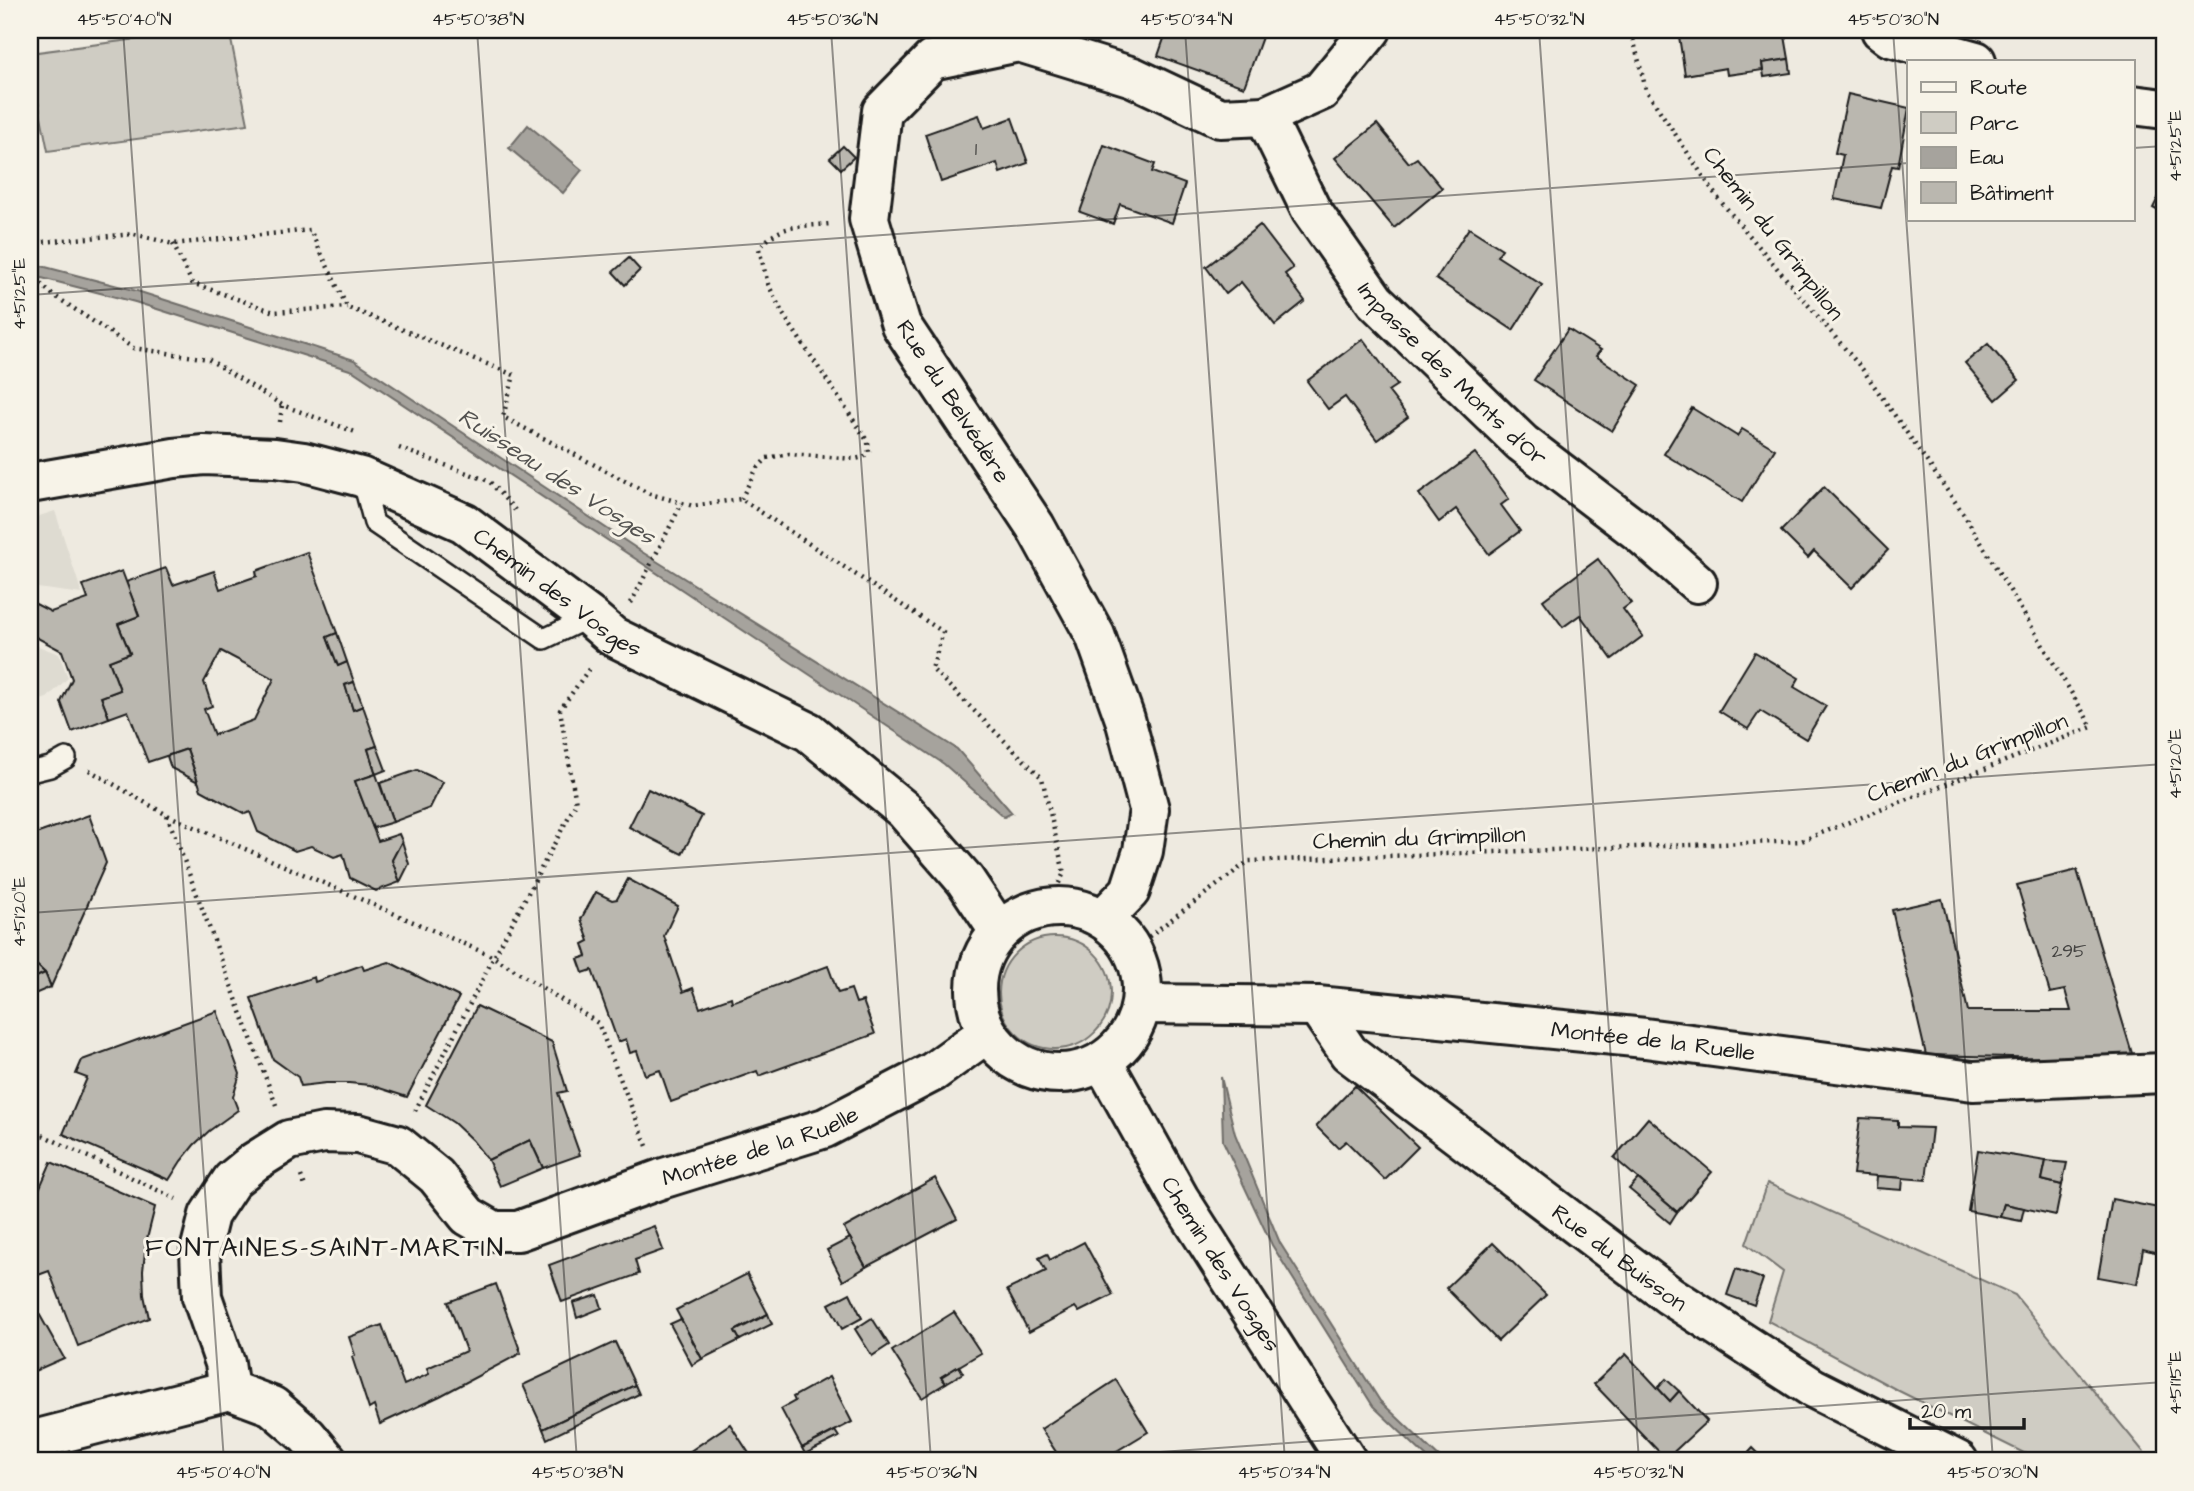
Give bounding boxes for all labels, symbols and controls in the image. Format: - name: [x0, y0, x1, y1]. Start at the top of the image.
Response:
- text: 45°50'40"N: [76, 7, 172, 32]
- text: 45°50'38"N: [432, 7, 524, 32]
- text: 45°50'36"N: [786, 7, 878, 32]
- text: 45°50'34"N: [1140, 7, 1232, 32]
- text: 45°50'32"N: [1494, 7, 1584, 32]
- text: 45°50'30"N: [1847, 7, 1939, 32]
- legend: [1907, 60, 2134, 220]
- text: Route: [1970, 73, 2027, 102]
- text: Parc: [1970, 109, 2019, 138]
- text: 4°51'25"E: [2163, 110, 2188, 182]
- house number: 1: [975, 136, 978, 163]
- street label: Chemin du Grimpillon: [1695, 140, 1851, 327]
- text: Eau: [1970, 143, 2004, 172]
- text: Bâtiment: [1970, 179, 2054, 208]
- text: 4°51'25"E: [7, 258, 32, 330]
- street label: Impasse des Monts d'Or: [1349, 276, 1554, 474]
- street label: Rue du Belvédère: [888, 314, 1018, 489]
- water label: Ruisseau des Vosges: [451, 400, 663, 555]
- street label: Chemin des Vosges: [466, 520, 647, 665]
- street label: Chemin du Grimpillon: [1862, 705, 2072, 811]
- text: 4°51'20"E: [2163, 728, 2188, 799]
- street label: Chemin du Grimpillon: [1312, 818, 1526, 858]
- text: 4°51'20"E: [7, 876, 32, 947]
- house number: 295: [2051, 938, 2087, 965]
- street label: Montée de la Ruelle: [1550, 1014, 1757, 1069]
- street label: Montée de la Ruelle: [658, 1098, 864, 1195]
- street label: Chemin des Vosges: [1153, 1171, 1288, 1358]
- street label: Rue du Buisson: [1545, 1197, 1693, 1319]
- district label: FONTAINES-SAINT-MARTIN: [145, 1230, 505, 1266]
- text: 4°51'15"E: [2163, 1351, 2188, 1415]
- scale bar: [1910, 1386, 2024, 1430]
- text: 20 m: [1921, 1397, 1972, 1426]
- text: 45°50'40"N: [175, 1460, 271, 1485]
- text: 45°50'38"N: [531, 1460, 623, 1485]
- text: 45°50'36"N: [885, 1460, 977, 1485]
- text: 45°50'34"N: [1238, 1460, 1330, 1485]
- text: 45°50'32"N: [1593, 1460, 1683, 1485]
- text: 45°50'30"N: [1946, 1460, 2038, 1485]

